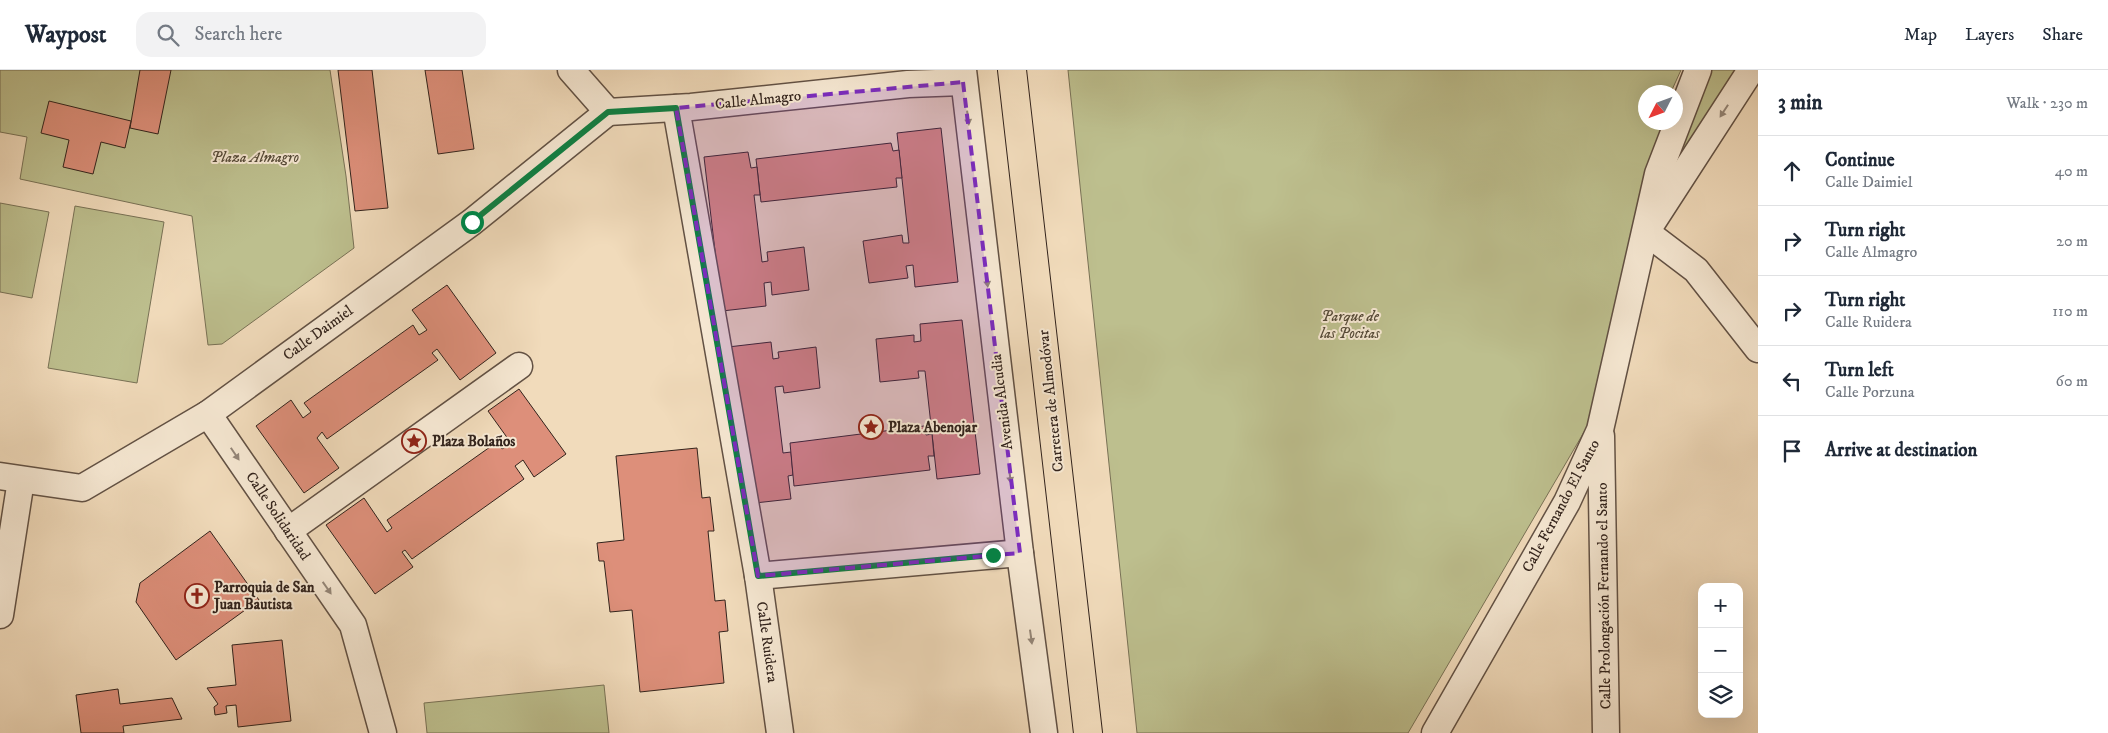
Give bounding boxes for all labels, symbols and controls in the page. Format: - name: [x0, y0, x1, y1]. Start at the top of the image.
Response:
- search box: [136, 12, 486, 57]
- text: Waypost: [25, 20, 106, 50]
- icon: search: [154, 21, 182, 49]
- text: Search here: [194, 23, 282, 46]
- text: Map: [1904, 24, 1937, 46]
- text: Layers: [1965, 24, 2014, 46]
- text: Share: [2042, 24, 2083, 46]
- north arrow: [1638, 85, 1683, 130]
- street label: Calle Almagro: [714, 86, 802, 114]
- text: 3 min: [1778, 90, 1823, 116]
- text: Walk · 230 m: [2006, 93, 2088, 113]
- one-way arrow: [1720, 104, 1729, 118]
- one-way arrow: [964, 111, 972, 127]
- park label: Plaza Almagro: [211, 148, 299, 167]
- text: Continue: [1825, 149, 1895, 172]
- icon: ahead: [1778, 157, 1806, 185]
- text: 40 m: [2055, 161, 2088, 181]
- text: Calle Daimiel: [1825, 172, 1912, 192]
- route start: [461, 211, 484, 234]
- text: Turn right: [1825, 219, 1905, 242]
- icon: right: [1778, 227, 1806, 255]
- text: 20 m: [2056, 231, 2088, 251]
- text: Calle Almagro: [1825, 242, 1917, 262]
- one-way arrow: [983, 272, 991, 288]
- text: Turn right: [1825, 289, 1905, 312]
- icon: right: [1778, 297, 1806, 325]
- street label: Calle Daimiel: [279, 301, 357, 365]
- text: 110 m: [2052, 301, 2088, 321]
- park label: Parque de las Pocitas: [1319, 307, 1380, 343]
- text: Calle Ruidera: [1825, 312, 1912, 332]
- street label: Carretera de Almodóvar: [1034, 329, 1068, 473]
- street label: Avenida Alcudia: [987, 352, 1017, 451]
- text: Turn left: [1825, 359, 1894, 382]
- icon: left: [1778, 367, 1806, 395]
- text: 60 m: [2056, 371, 2088, 391]
- text: Calle Porzuna: [1825, 382, 1915, 402]
- place icon: Plaza Abenojar: [858, 414, 884, 440]
- place label: Plaza Abenojar: [888, 418, 977, 437]
- place icon: Plaza Bolaños: [401, 428, 427, 454]
- place label: Plaza Bolaños: [432, 432, 515, 451]
- street label: Calle Fernando El Santo: [1518, 436, 1604, 576]
- icon: arrive: [1778, 437, 1806, 465]
- text: Arrive at destination: [1825, 439, 1977, 462]
- one-way arrow: [230, 447, 240, 461]
- street label: Calle Solidaridad: [241, 468, 315, 564]
- one-way arrow: [1007, 468, 1015, 484]
- street label: Calle Prolongación Fernando el Santo: [1593, 482, 1615, 710]
- route end: [982, 544, 1005, 567]
- place label: Parroquia de San Juan Bautista: [212, 578, 315, 614]
- one-way arrow: [322, 581, 332, 595]
- church icon: Parroquia de San Juan Bautista: [184, 583, 210, 609]
- map controls: [1698, 583, 1743, 718]
- button: +: [1698, 583, 1743, 628]
- street label: Calle Ruidera: [752, 600, 782, 684]
- button: −: [1698, 628, 1743, 673]
- one-way arrow: [1027, 629, 1035, 645]
- button: layers: [1698, 673, 1743, 718]

